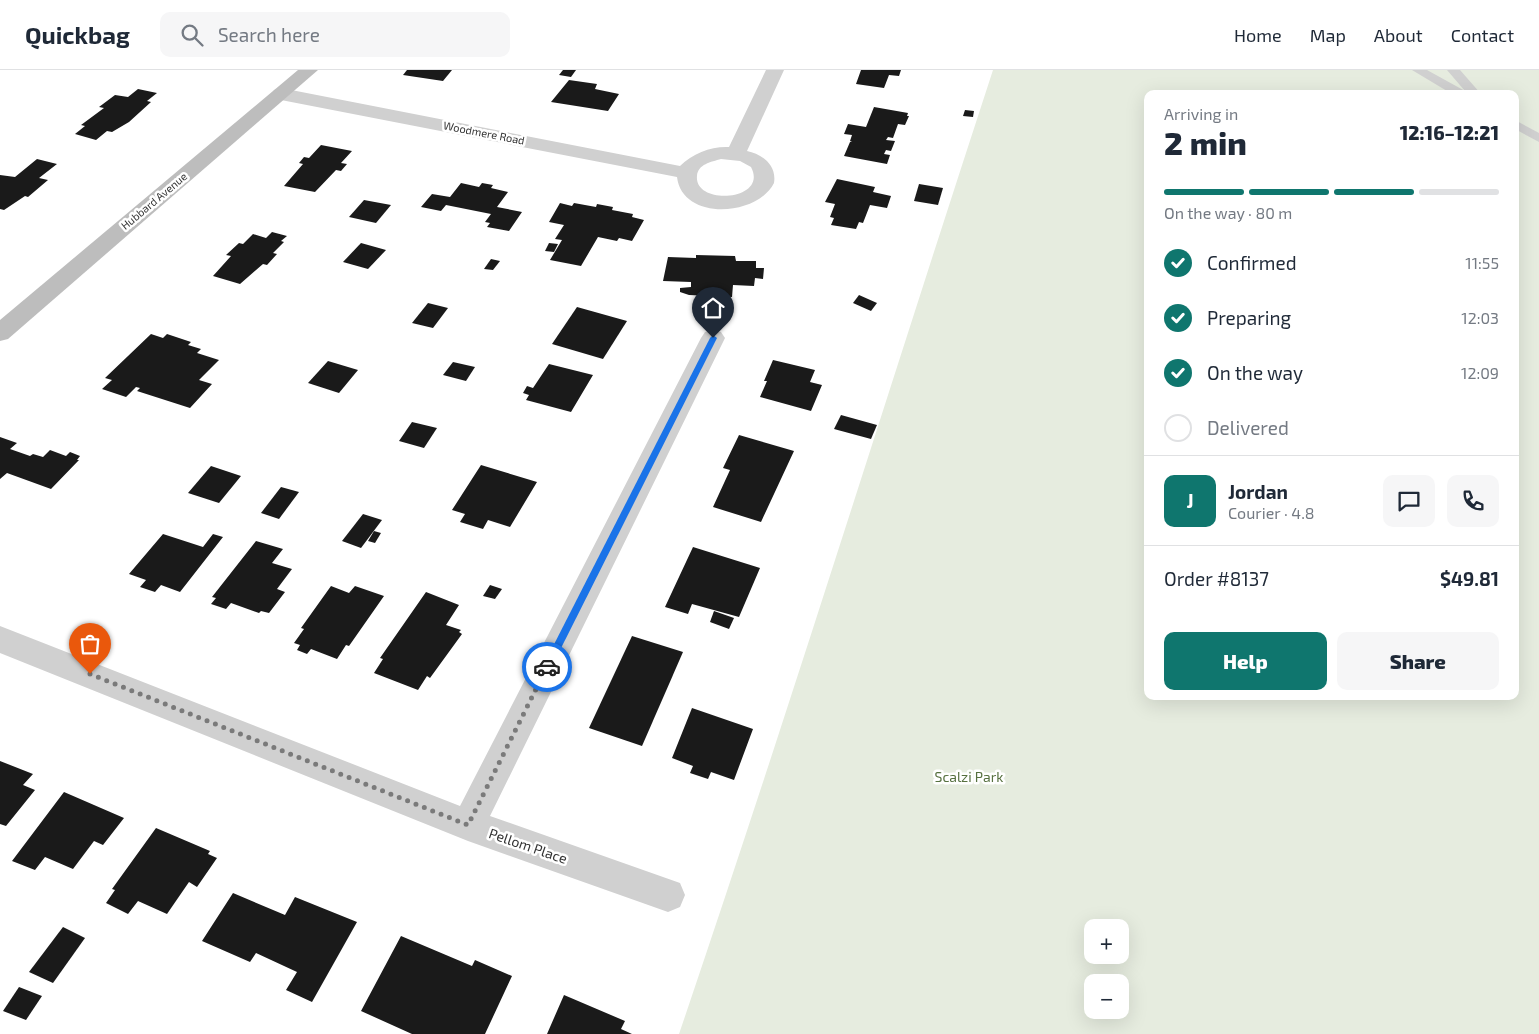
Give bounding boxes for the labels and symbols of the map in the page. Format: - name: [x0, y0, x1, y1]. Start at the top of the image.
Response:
- street label: Woodmere Road: [442, 118, 526, 147]
- street label: Hubbard Avenue: [118, 169, 189, 232]
- pin: [692, 287, 734, 338]
- pin: [69, 623, 111, 674]
- courier: [522, 642, 572, 692]
- park label: Scalzi Park: [935, 768, 1003, 785]
- street label: Pellom Place: [487, 824, 570, 867]

